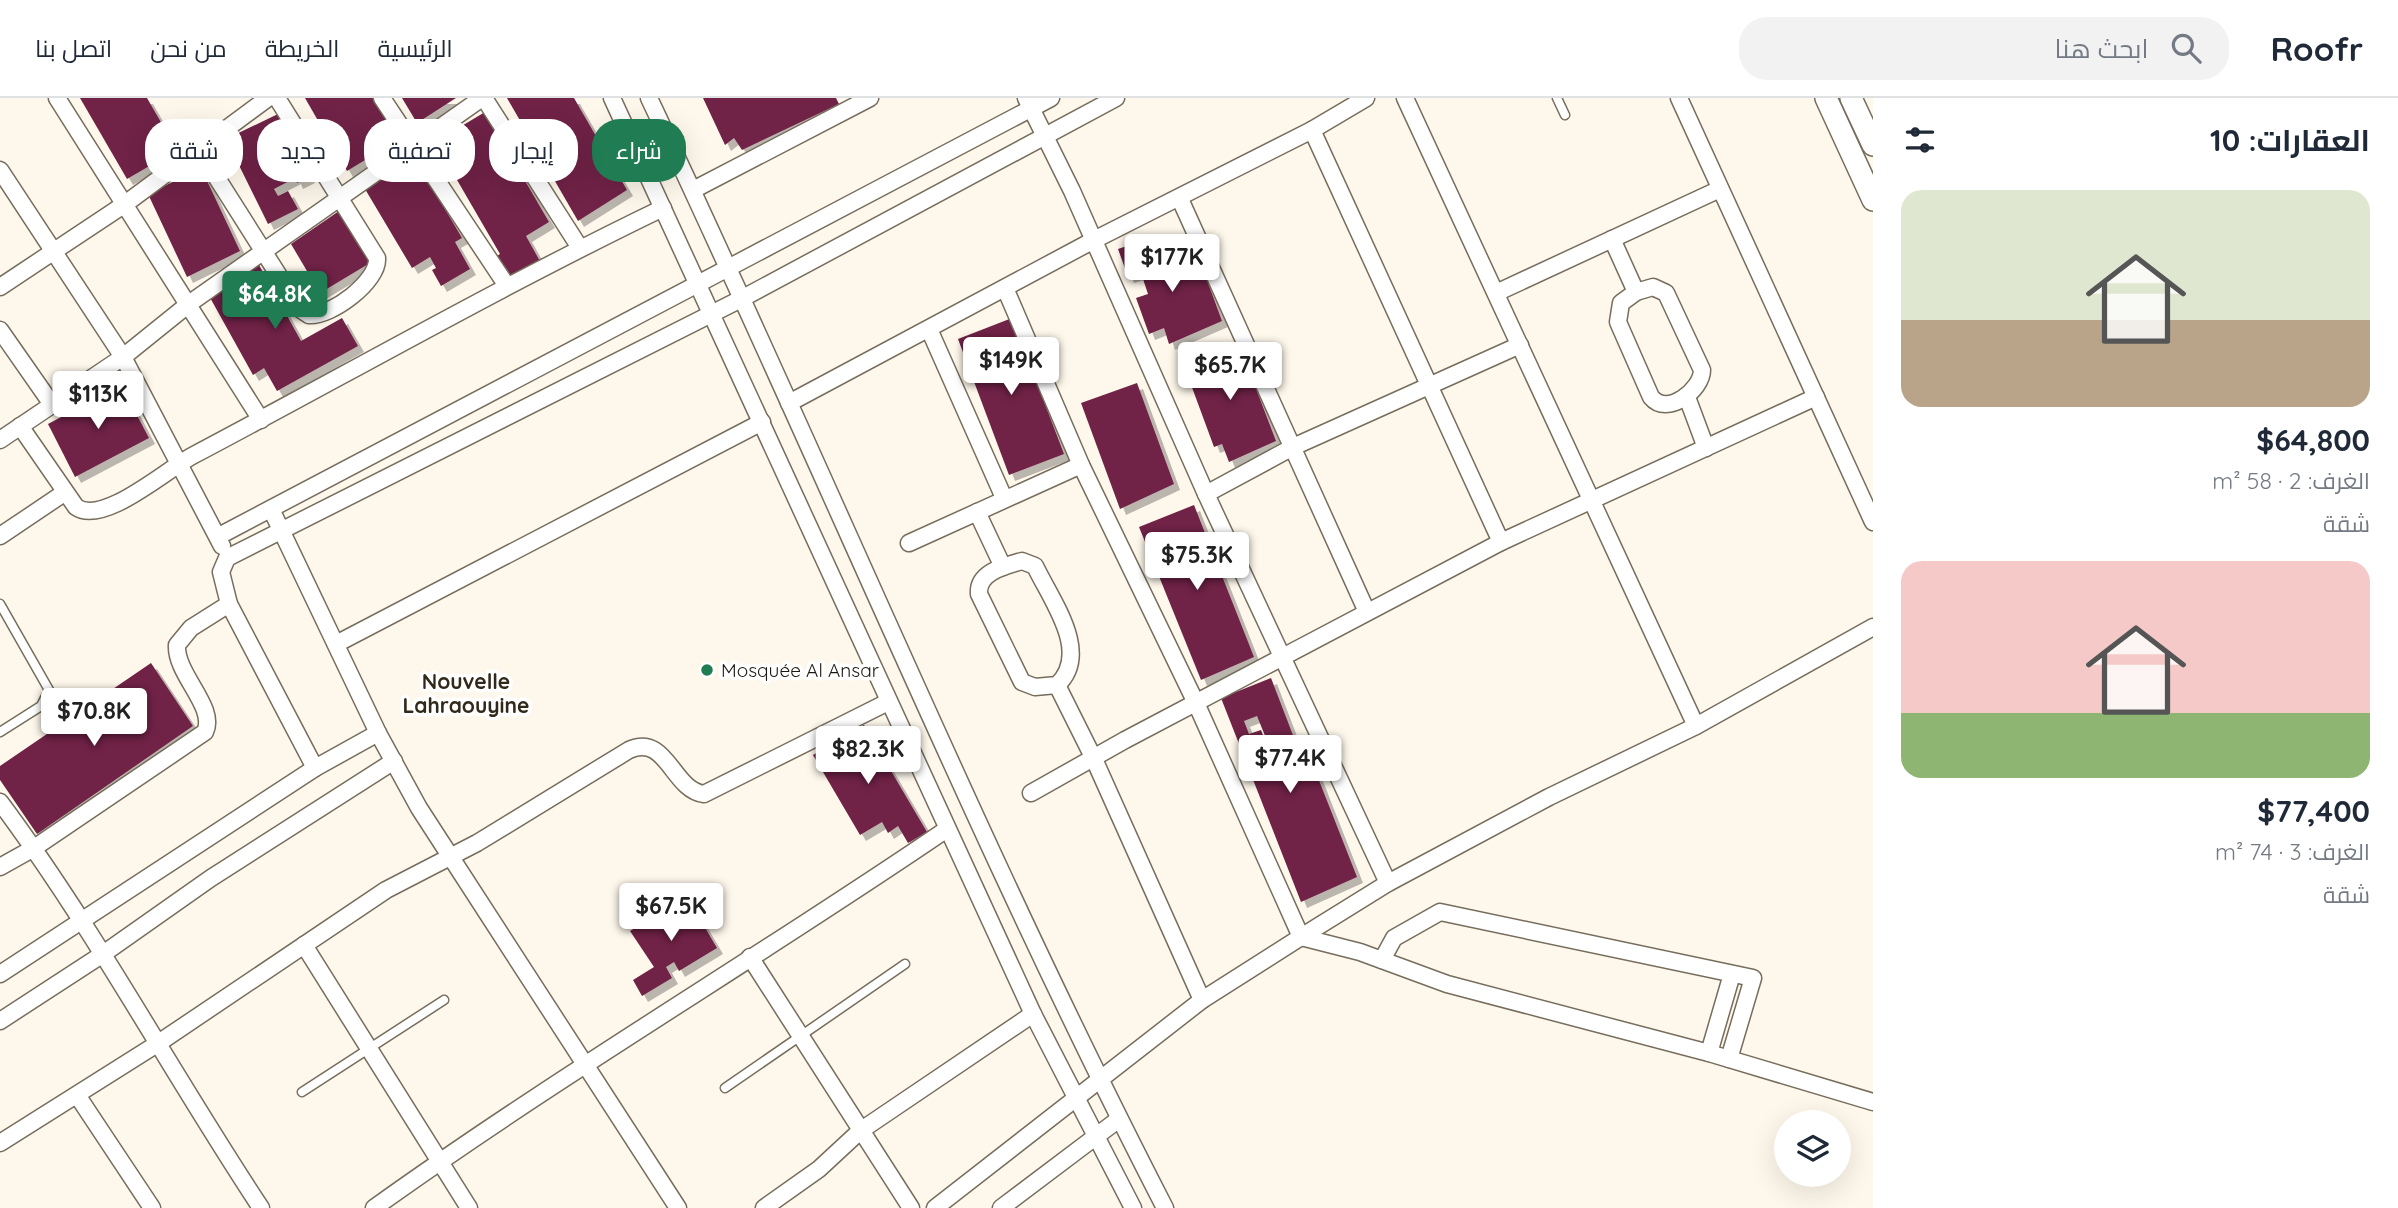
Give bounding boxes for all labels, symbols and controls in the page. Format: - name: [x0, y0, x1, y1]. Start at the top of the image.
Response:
- search box: [1739, 17, 2229, 80]
- text: Roofr: [2271, 28, 2363, 69]
- icon: search: [2167, 29, 2205, 67]
- text: ابحث هنا: [2055, 32, 2149, 65]
- text: اتصل بنا: [35, 33, 112, 63]
- text: من نحن: [150, 33, 227, 63]
- text: الخريطة: [265, 33, 340, 63]
- text: الرئيسية: [378, 33, 453, 63]
- chip: شقة: [145, 119, 243, 182]
- chip: جديد: [257, 119, 350, 182]
- chip: تصفية: [364, 119, 475, 182]
- chip: إيجار: [489, 119, 578, 182]
- chip: شراء: [592, 119, 686, 182]
- icon: filters: [1901, 121, 1939, 159]
- text: العقارات: 10: [2210, 121, 2370, 159]
- pin: $177K: [1123, 234, 1221, 294]
- icon: home: [2073, 236, 2199, 362]
- text: $177K: [1141, 242, 1204, 271]
- pin: $64.8K: [218, 272, 332, 331]
- text: $64.8K: [238, 279, 312, 308]
- pin: $149K: [962, 338, 1060, 397]
- pin: $65.7K: [1173, 342, 1287, 402]
- text: $149K: [979, 345, 1043, 374]
- text: $65.7K: [1194, 350, 1266, 379]
- pin: $113K: [49, 372, 147, 431]
- text: $113K: [68, 379, 128, 408]
- text: $64,800: [2256, 421, 2370, 459]
- text: الغرف: 2 · 58 m²: [2212, 466, 2370, 495]
- text: شقة: [2323, 509, 2370, 538]
- pin: $75.3K: [1140, 532, 1254, 592]
- text: $75.3K: [1161, 540, 1233, 569]
- icon: home: [2073, 607, 2199, 733]
- place label: Mosquée Al Ansar: [721, 658, 880, 682]
- marker: Mosquée Al Ansar: [699, 662, 715, 678]
- district label: Nouvelle Lahraouyine: [403, 668, 529, 718]
- pin: $70.8K: [37, 688, 151, 748]
- text: $70.8K: [57, 696, 131, 725]
- pin: $82.3K: [811, 726, 925, 786]
- text: $82.3K: [832, 734, 904, 763]
- pin: $77.4K: [1233, 736, 1347, 795]
- text: $77.4K: [1254, 743, 1326, 772]
- text: $77,400: [2257, 792, 2370, 830]
- text: الغرف: 3 · 74 m²: [2215, 837, 2370, 866]
- text: شقة: [2323, 880, 2370, 909]
- pin: $67.5K: [614, 884, 728, 943]
- text: $67.5K: [635, 891, 707, 920]
- map controls: [1774, 1110, 1851, 1187]
- button: layers: [1774, 1110, 1851, 1187]

